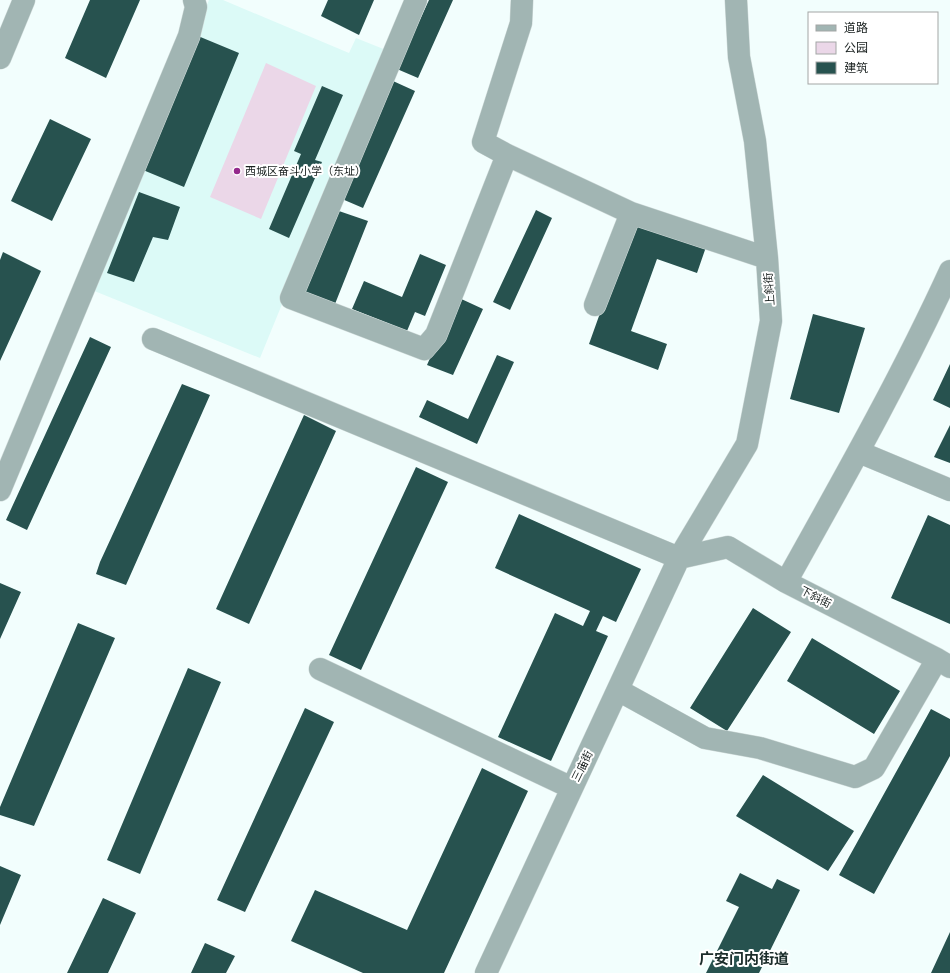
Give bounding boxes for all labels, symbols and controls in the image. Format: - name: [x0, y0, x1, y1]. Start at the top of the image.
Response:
- legend: [808, 12, 938, 84]
- text: 道路: [844, 19, 868, 36]
- text: 公园: [844, 39, 868, 56]
- text: 建筑: [844, 59, 868, 76]
- place label: 西城区奋斗小学（东址）: [245, 163, 366, 178]
- marker: 西城区奋斗小学（东址）: [232, 166, 242, 176]
- street label: 上斜街: [760, 272, 777, 306]
- street label: 下斜街: [798, 582, 834, 611]
- street label: 三庙街: [568, 748, 596, 784]
- district label: 广安门内街道: [699, 948, 789, 969]

